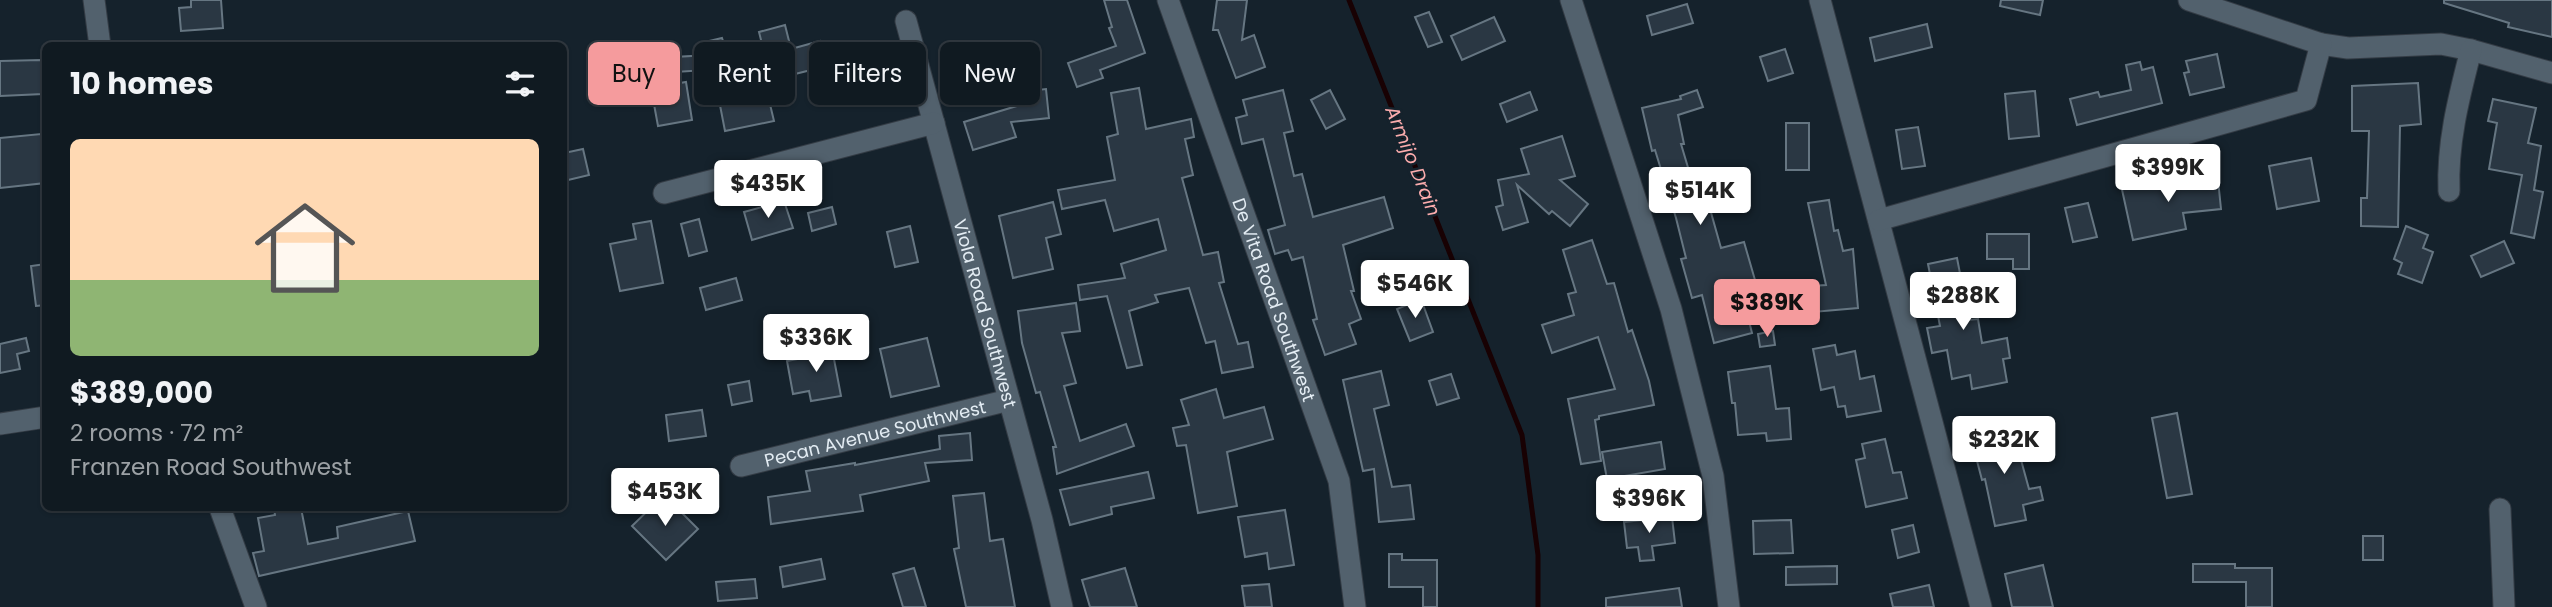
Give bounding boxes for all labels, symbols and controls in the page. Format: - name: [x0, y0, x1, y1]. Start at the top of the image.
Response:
- chip: Buy: [588, 42, 680, 105]
- chip: Rent: [694, 42, 795, 105]
- chip: Filters: [809, 42, 926, 105]
- chip: New: [940, 42, 1040, 105]
- text: 10 homes: [70, 62, 214, 105]
- icon: filters: [501, 65, 539, 103]
- water label: Armijo Drain: [1378, 101, 1447, 220]
- pin: $399K: [2119, 144, 2217, 204]
- text: $399K: [2131, 151, 2205, 183]
- pin: $435K: [719, 160, 817, 220]
- text: $435K: [730, 167, 806, 199]
- pin: $514K: [1651, 168, 1749, 227]
- text: $514K: [1665, 174, 1735, 206]
- icon: home: [242, 185, 368, 311]
- street label: De Vita Road Southwest: [1227, 195, 1322, 405]
- street label: Viola Road Southwest: [948, 216, 1023, 411]
- pin: $546K: [1366, 260, 1464, 320]
- text: $546K: [1377, 267, 1453, 299]
- pin: $288K: [1914, 272, 2012, 332]
- text: $288K: [1926, 279, 2000, 311]
- pin: $389K: [1718, 280, 1816, 339]
- text: $389K: [1730, 286, 1804, 318]
- pin: $336K: [767, 314, 865, 374]
- text: $336K: [779, 321, 853, 353]
- text: $389,000: [70, 371, 213, 414]
- street label: Pecan Avenue Southwest: [762, 394, 988, 472]
- pin: $232K: [1955, 416, 2053, 476]
- text: 2 rooms · 72 m²: [70, 417, 243, 449]
- text: $232K: [1968, 423, 2040, 455]
- text: Franzen Road Southwest: [70, 451, 352, 483]
- pin: $453K: [616, 468, 714, 528]
- text: $453K: [627, 475, 703, 507]
- pin: $396K: [1600, 476, 1698, 535]
- text: $396K: [1612, 482, 1686, 514]

